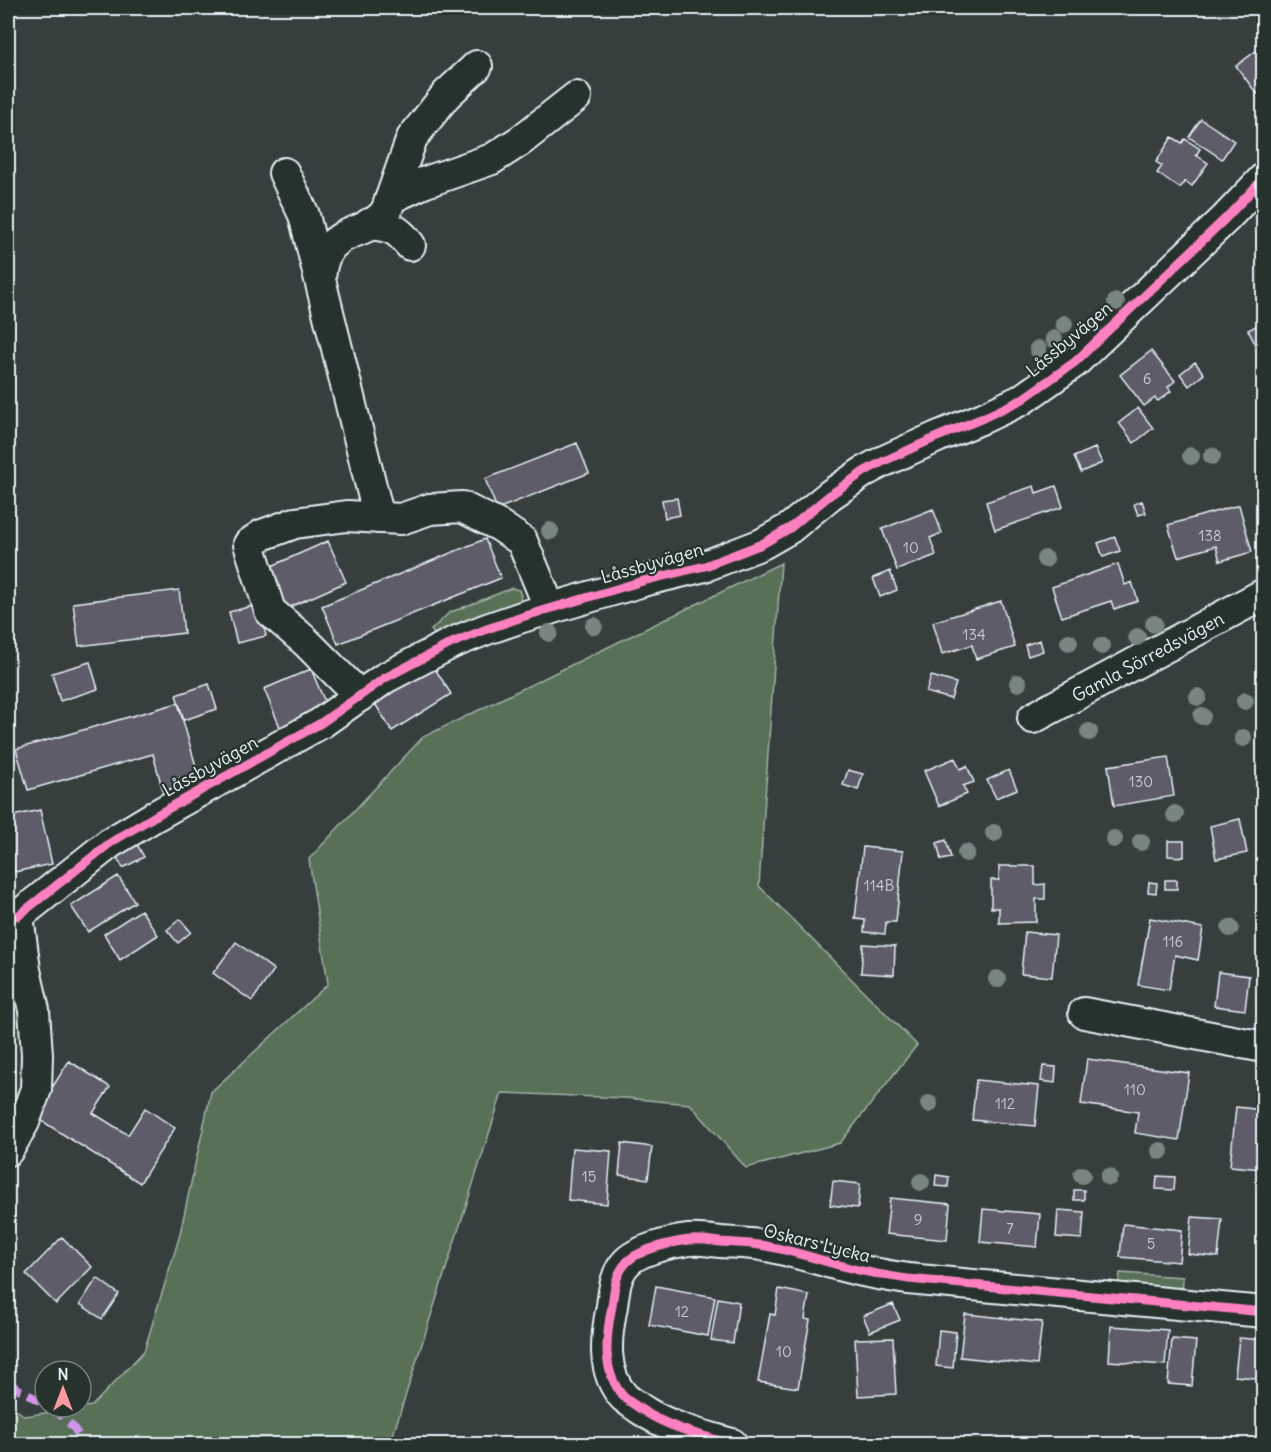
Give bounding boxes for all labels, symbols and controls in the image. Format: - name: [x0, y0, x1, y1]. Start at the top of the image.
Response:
- street label: Låssbyvägen: [1021, 296, 1117, 382]
- house number: 6: [1143, 369, 1151, 388]
- house number: 138: [1198, 526, 1222, 545]
- street label: Låssbyvägen: [598, 537, 706, 589]
- house number: 10: [903, 538, 919, 557]
- street label: Gamla Sörredsvägen: [1067, 606, 1228, 707]
- house number: 134: [962, 625, 986, 644]
- street label: Låssbyvägen: [158, 730, 262, 802]
- house number: 130: [1129, 772, 1153, 791]
- house number: 114B: [864, 876, 894, 895]
- house number: 116: [1163, 932, 1183, 951]
- house number: 110: [1124, 1080, 1146, 1099]
- house number: 112: [995, 1094, 1015, 1113]
- house number: 15: [582, 1167, 596, 1186]
- house number: 9: [914, 1210, 922, 1229]
- street label: Oskars Lycka: [761, 1219, 873, 1267]
- house number: 7: [1006, 1219, 1014, 1238]
- house number: 5: [1147, 1234, 1155, 1253]
- house number: 12: [675, 1302, 689, 1321]
- house number: 10: [776, 1342, 792, 1361]
- north arrow: [33, 1359, 93, 1419]
- text: N: [57, 1364, 69, 1384]

